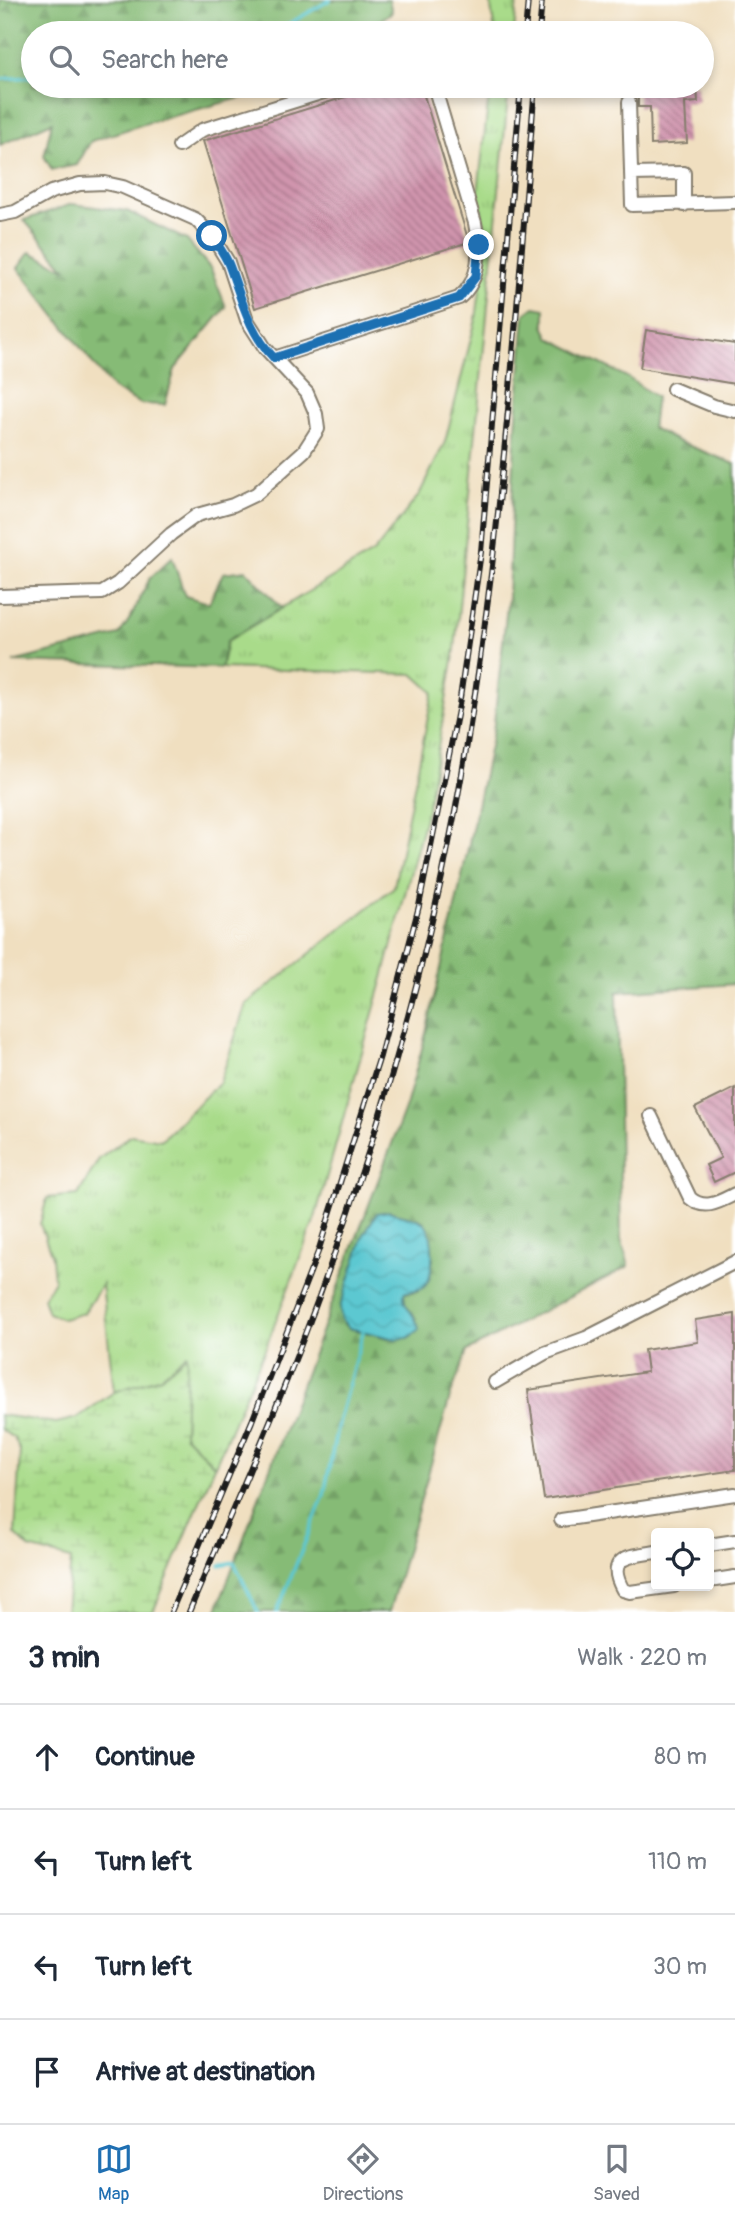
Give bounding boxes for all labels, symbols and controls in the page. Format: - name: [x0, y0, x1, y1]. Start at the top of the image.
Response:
- search box: [21, 21, 714, 98]
- icon: search: [45, 41, 83, 79]
- text: Search here: [101, 44, 228, 76]
- route start: [196, 220, 227, 251]
- route end: [463, 229, 494, 260]
- map controls: [651, 1528, 714, 1591]
- button: locate: [651, 1528, 714, 1591]
- text: 3 min: [28, 1639, 100, 1676]
- text: Walk · 220 m: [577, 1643, 707, 1672]
- icon: ahead: [28, 1738, 66, 1776]
- text: Continue: [95, 1741, 195, 1773]
- text: 80 m: [654, 1742, 707, 1771]
- icon: left: [28, 1843, 66, 1881]
- text: Turn left: [95, 1846, 191, 1878]
- text: 110 m: [648, 1847, 707, 1876]
- icon: left: [28, 1948, 66, 1986]
- text: Turn left: [95, 1951, 191, 1983]
- text: 30 m: [653, 1952, 707, 1981]
- icon: arrive: [28, 2053, 66, 2091]
- text: Arrive at destination: [95, 2056, 315, 2088]
- tab: Map: [95, 2140, 133, 2206]
- tab: Directions: [323, 2140, 403, 2206]
- tab: Saved: [593, 2140, 640, 2206]

